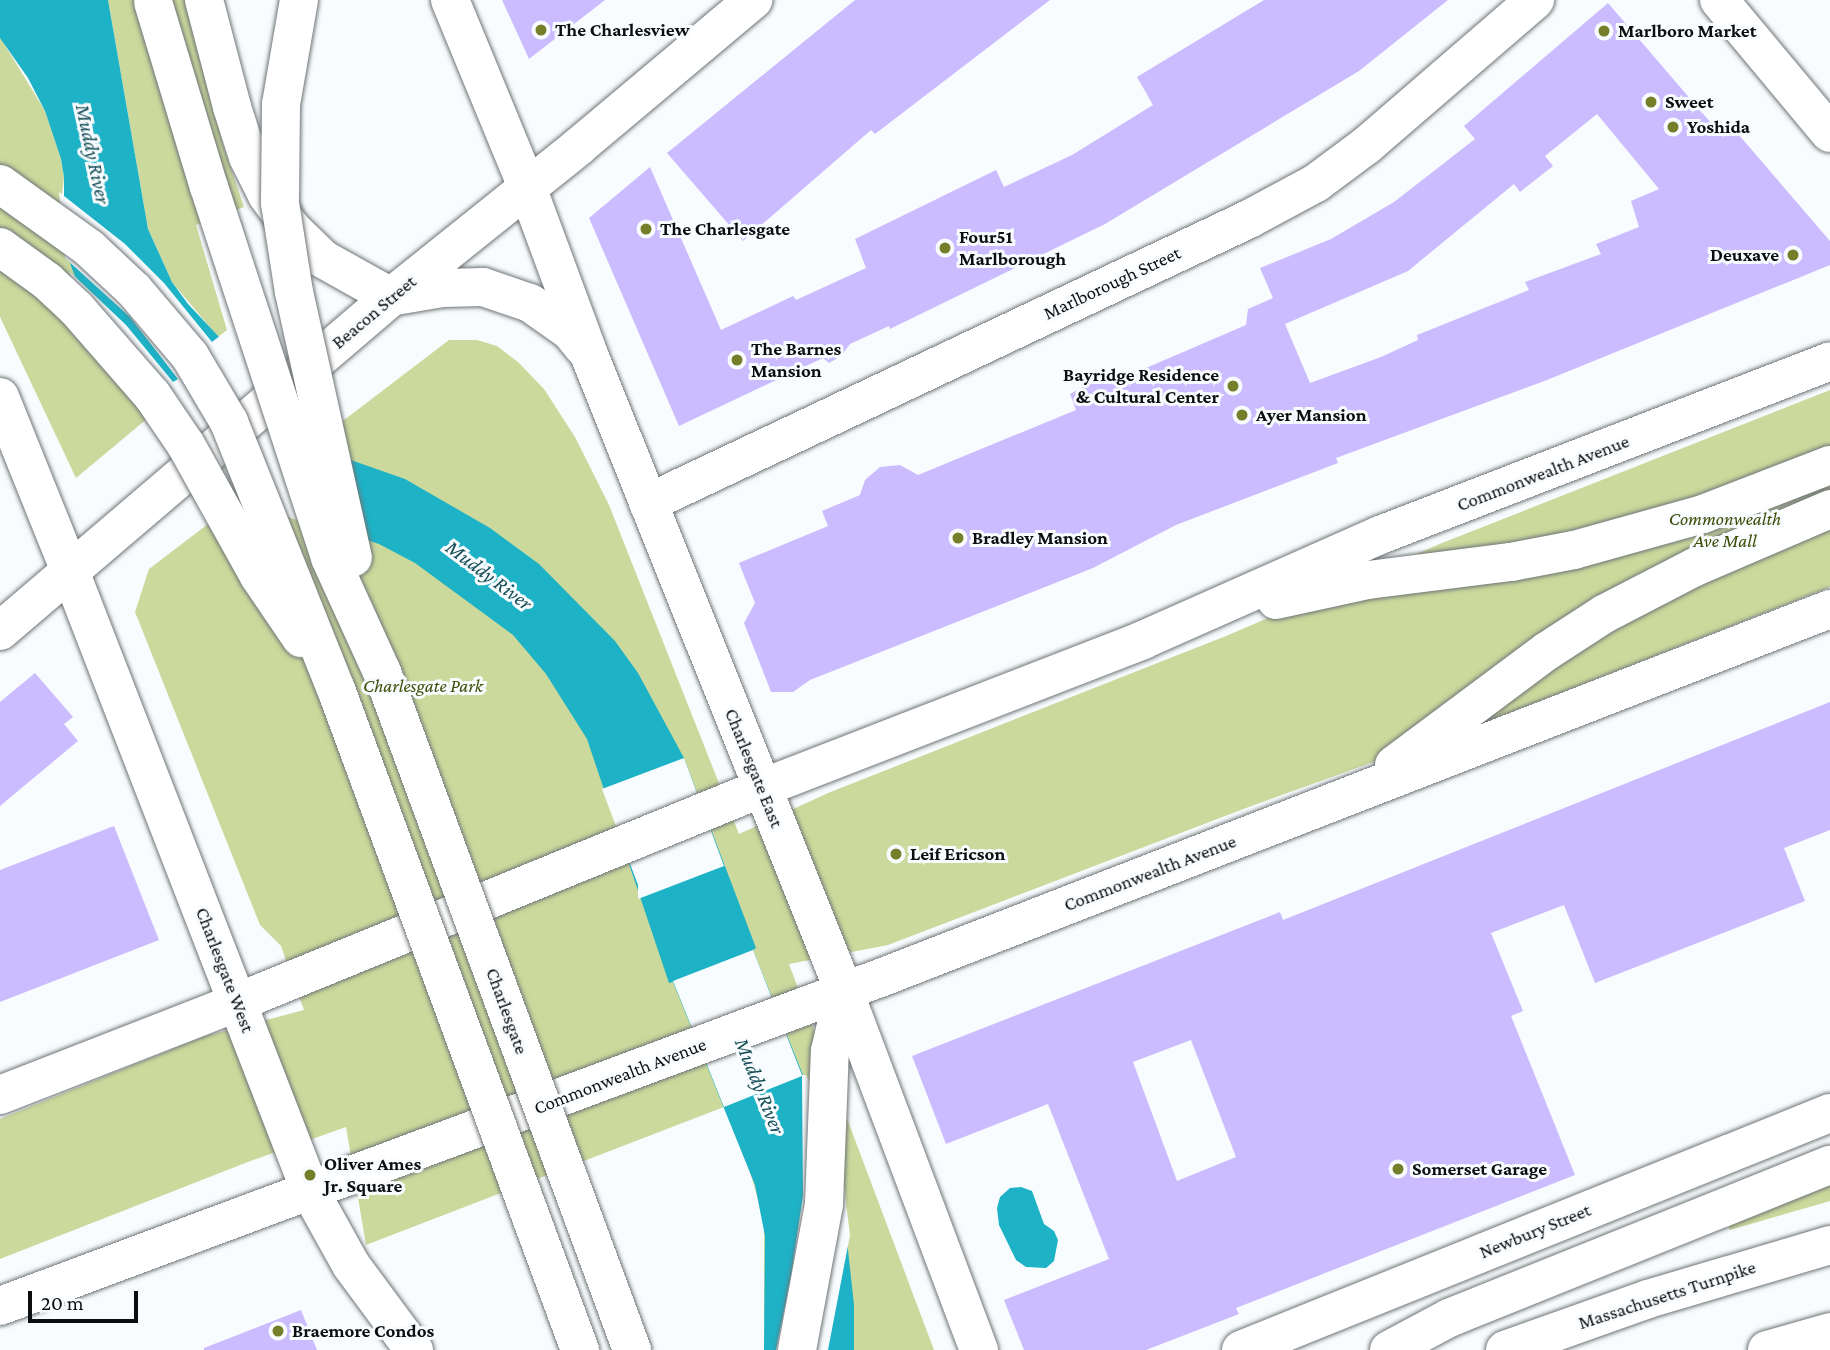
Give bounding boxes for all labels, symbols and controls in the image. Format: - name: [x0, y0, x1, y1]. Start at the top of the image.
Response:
- place label: The Charlesview: [555, 19, 690, 41]
- place label: Marlboro Market: [1618, 20, 1757, 42]
- marker: The Charlesview: [533, 22, 549, 38]
- marker: Marlboro Market: [1596, 23, 1612, 39]
- place label: Sweet: [1665, 91, 1713, 113]
- marker: Sweet: [1643, 94, 1659, 110]
- water label: Muddy River: [70, 102, 116, 206]
- place label: Yoshida: [1687, 116, 1750, 138]
- marker: Yoshida: [1665, 119, 1681, 135]
- place label: The Charlesgate: [660, 218, 790, 240]
- marker: The Charlesgate: [638, 221, 654, 237]
- place label: Four51 Marlborough: [959, 226, 1066, 270]
- marker: Four51 Marlborough: [937, 240, 953, 256]
- street label: Marlborough Street: [1040, 241, 1184, 325]
- place label: Deuxave: [1710, 244, 1779, 266]
- marker: Deuxave: [1785, 247, 1801, 263]
- street label: Beacon Street: [327, 270, 421, 354]
- place label: The Barnes Mansion: [751, 338, 841, 382]
- marker: The Barnes Mansion: [729, 352, 745, 368]
- place label: Bayridge Residence & Cultural Center: [1063, 364, 1219, 408]
- marker: Bayridge Residence & Cultural Center: [1225, 378, 1241, 394]
- place label: Ayer Mansion: [1256, 404, 1367, 426]
- marker: Ayer Mansion: [1234, 407, 1250, 423]
- street label: Commonwealth Avenue: [1454, 430, 1632, 516]
- park label: Commonwealth Ave Mall: [1669, 508, 1781, 552]
- place label: Bradley Mansion: [972, 527, 1108, 549]
- marker: Bradley Mansion: [950, 530, 966, 546]
- water label: Muddy River: [441, 534, 537, 616]
- park label: Charlesgate Park: [363, 675, 483, 697]
- street label: Charlesgate East: [720, 705, 788, 831]
- street label: Commonwealth Avenue: [1061, 830, 1239, 916]
- place label: Leif Ericson: [910, 843, 1005, 865]
- marker: Leif Ericson: [888, 846, 904, 862]
- street label: Charlesgate West: [191, 904, 259, 1036]
- street label: Charlesgate: [481, 965, 533, 1057]
- street label: Commonwealth Avenue: [531, 1033, 709, 1119]
- water label: Muddy River: [729, 1034, 791, 1138]
- place label: Oliver Ames Jr. Square: [324, 1153, 421, 1197]
- place label: Somerset Garage: [1412, 1158, 1547, 1180]
- marker: Somerset Garage: [1390, 1161, 1406, 1177]
- marker: Oliver Ames Jr. Square: [302, 1167, 318, 1183]
- street label: Newbury Street: [1476, 1198, 1594, 1264]
- street label: Massachusetts Turnpike: [1575, 1256, 1759, 1334]
- scale bar: [32, 1276, 142, 1320]
- text: 20 m: [41, 1291, 84, 1315]
- place label: Braemore Condos: [292, 1320, 434, 1342]
- marker: Braemore Condos: [270, 1323, 286, 1339]

